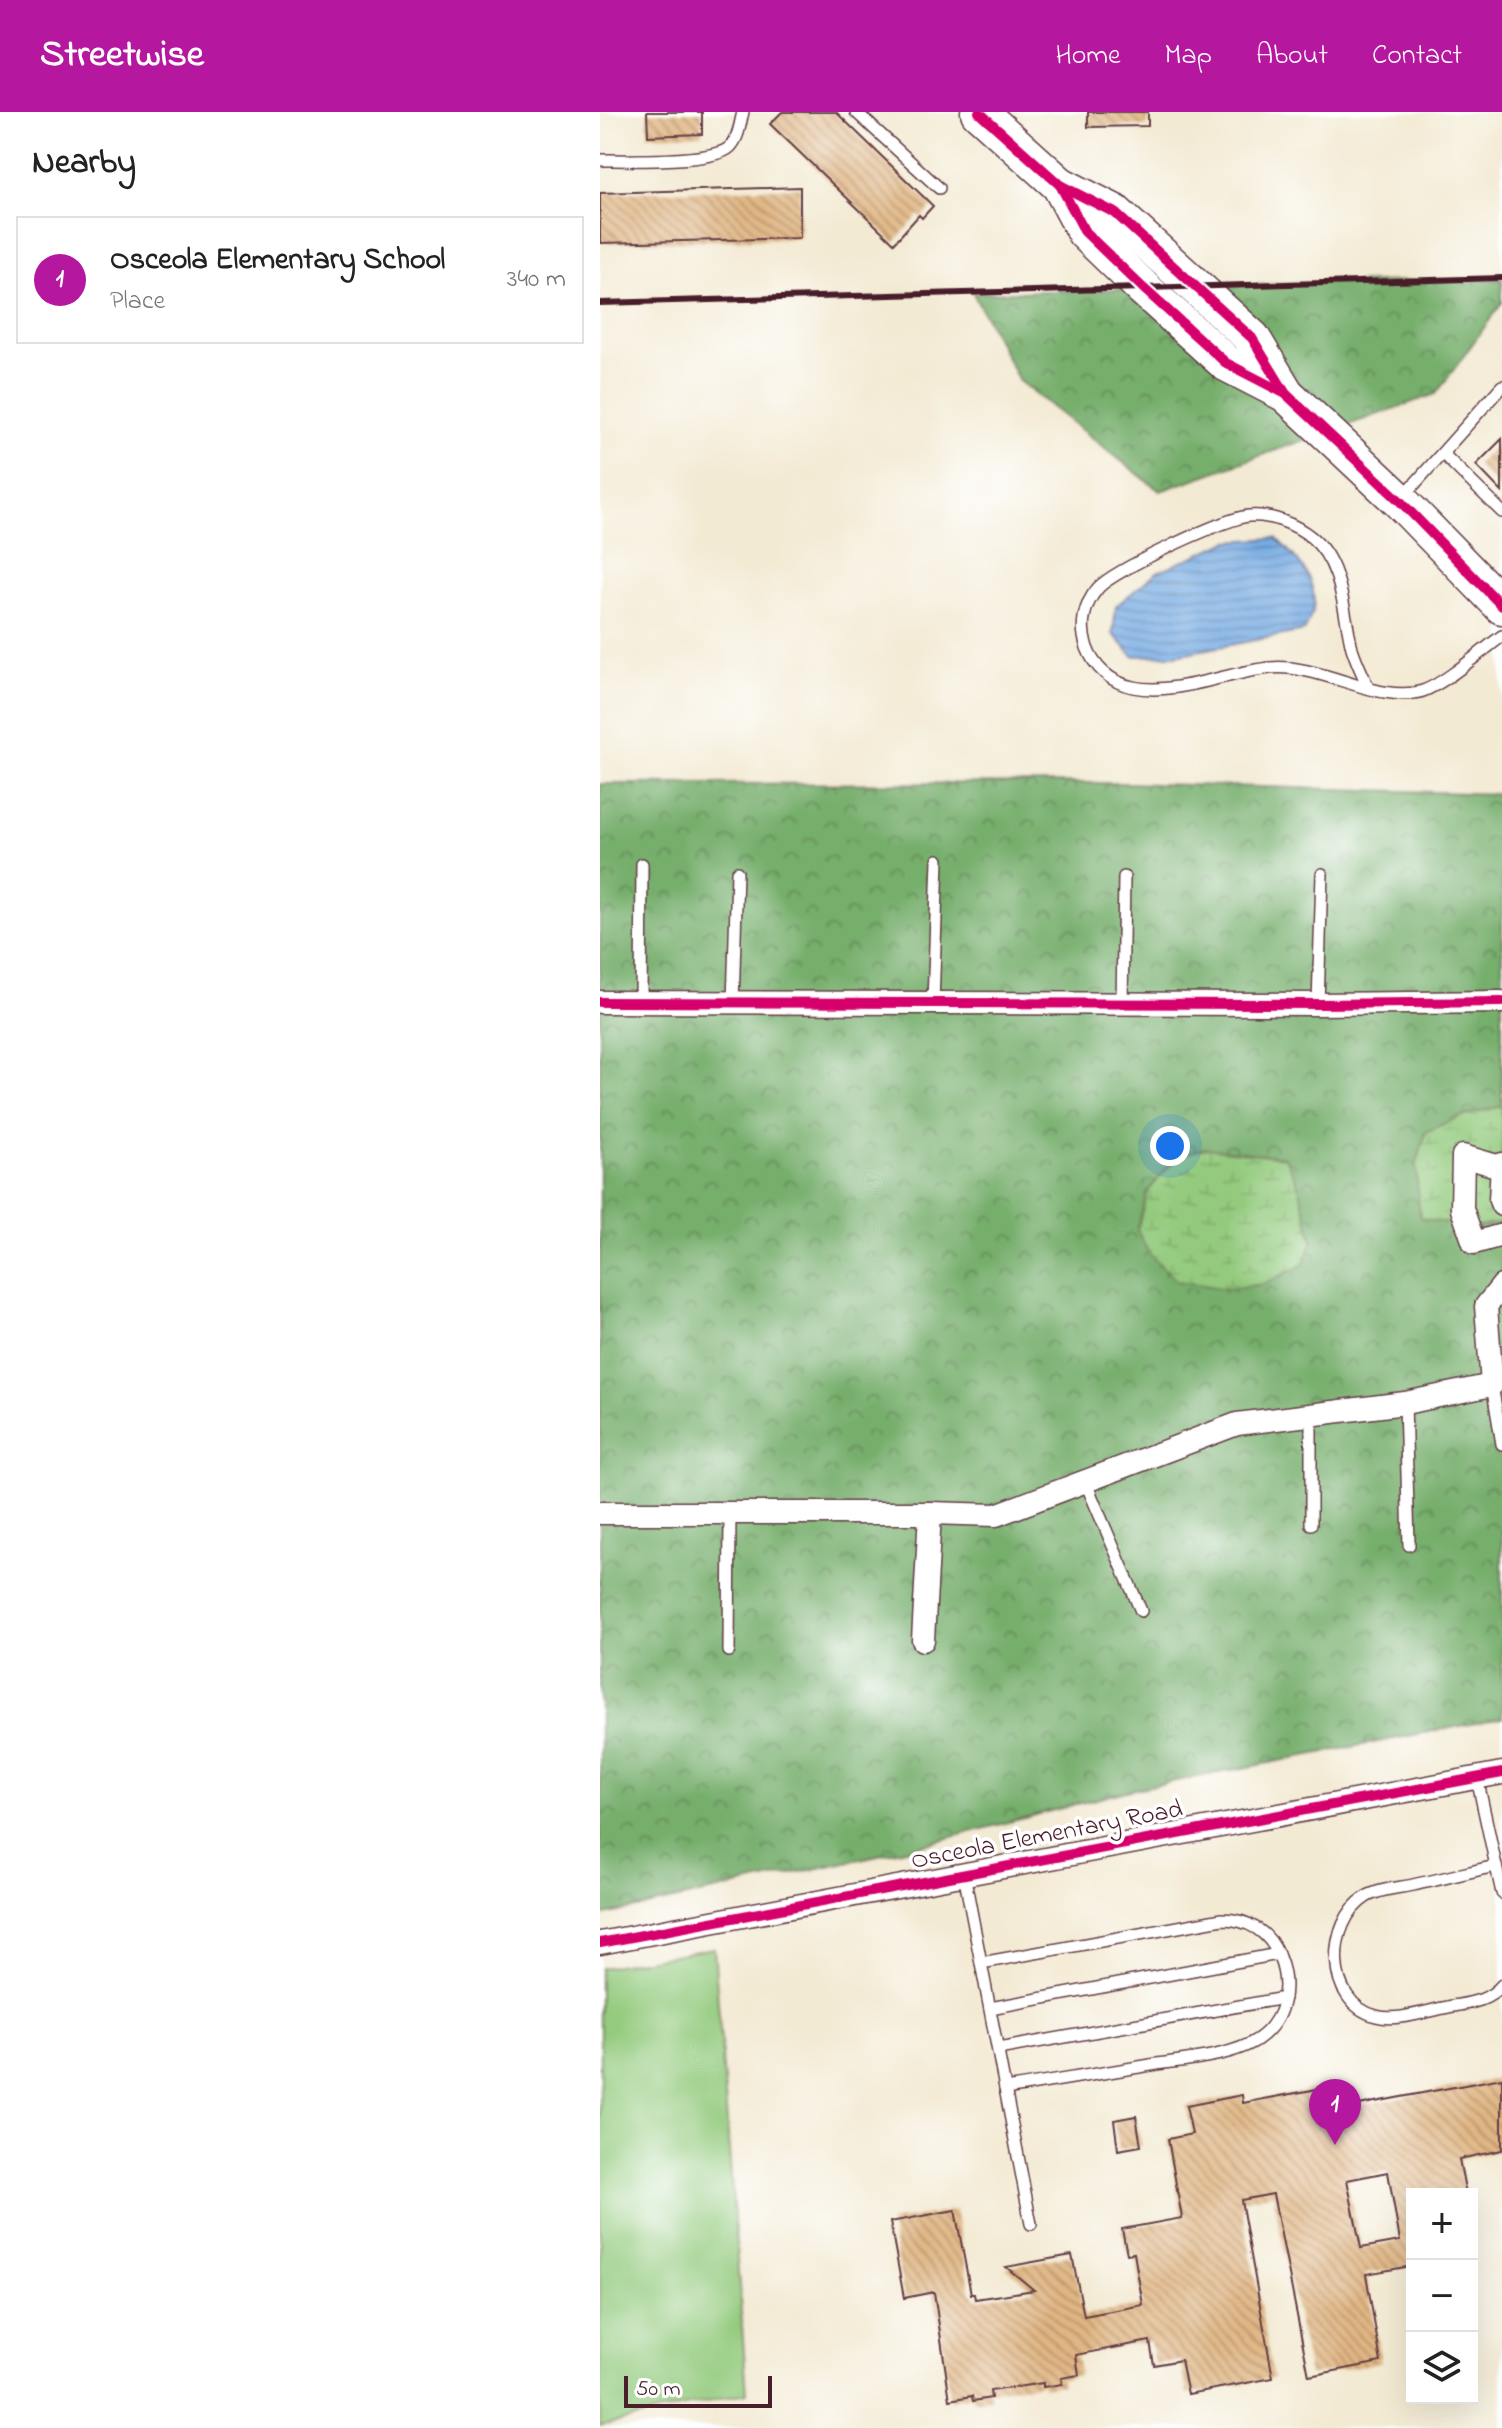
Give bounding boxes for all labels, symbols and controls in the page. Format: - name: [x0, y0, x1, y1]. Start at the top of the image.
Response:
- text: Streetwise: [40, 28, 204, 84]
- text: Home: [1055, 36, 1121, 77]
- text: Map: [1165, 36, 1212, 77]
- text: About: [1256, 36, 1328, 77]
- text: Contact: [1372, 36, 1462, 77]
- text: Nearby: [32, 139, 136, 189]
- text: Osceola Elementary School: [110, 239, 445, 283]
- text: 1: [56, 261, 64, 299]
- text: 340 m: [507, 261, 566, 299]
- text: Place: [110, 283, 165, 321]
- your location: [1150, 1126, 1190, 1166]
- street label: Osceola Elementary Road: [908, 1791, 1186, 1881]
- pin: 1: [1309, 2079, 1361, 2145]
- map controls: [1406, 2188, 1478, 2404]
- button: +: [1406, 2188, 1478, 2260]
- button: −: [1406, 2260, 1478, 2332]
- button: layers: [1406, 2332, 1478, 2404]
- scale bar: [624, 2372, 772, 2408]
- text: 50 m: [636, 2374, 681, 2406]

